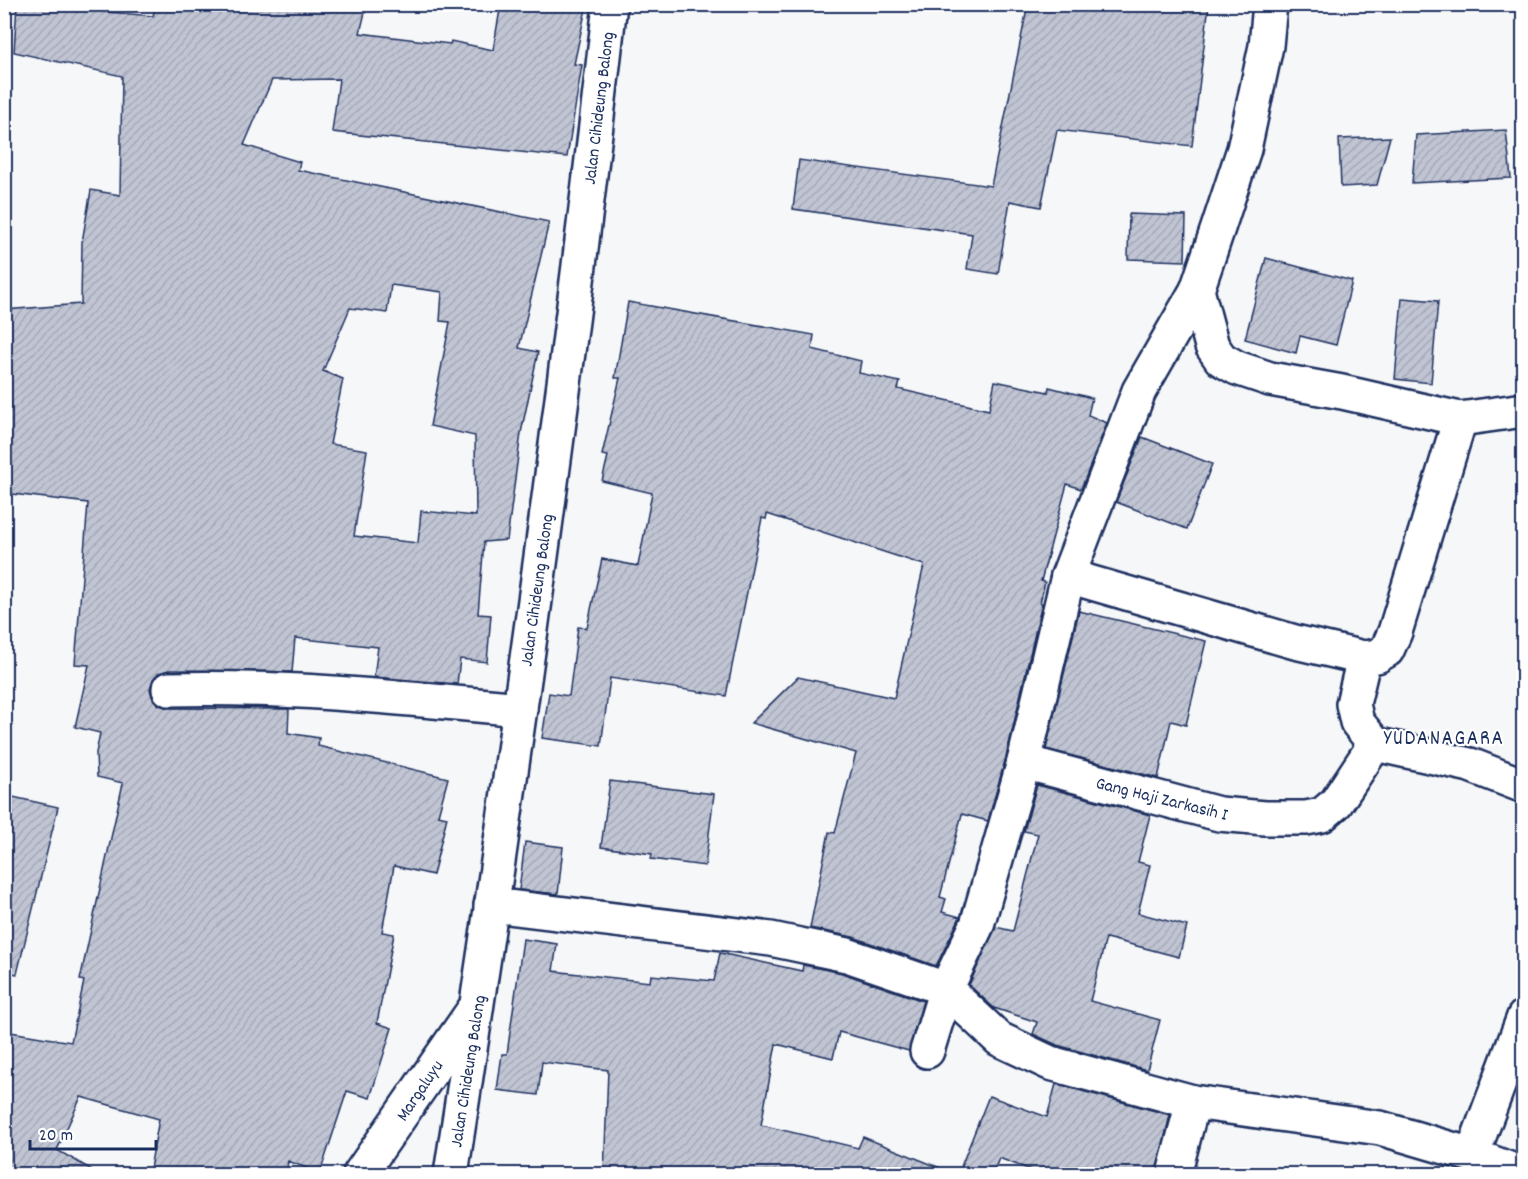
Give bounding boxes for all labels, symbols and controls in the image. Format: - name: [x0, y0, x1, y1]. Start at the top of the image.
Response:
- street label: Jalan Cihideung Balong: [579, 30, 622, 186]
- street label: Jalan Cihideung Balong: [515, 512, 562, 668]
- district label: YUDANAGARA: [1384, 725, 1504, 755]
- street label: Gang Haji Zarkasih I: [1093, 772, 1230, 829]
- street label: Jalan Cihideung Balong: [445, 993, 494, 1149]
- street label: Margaluyu: [391, 1056, 451, 1127]
- scale bar: [30, 1113, 156, 1151]
- text: 20 m: [39, 1124, 73, 1149]

